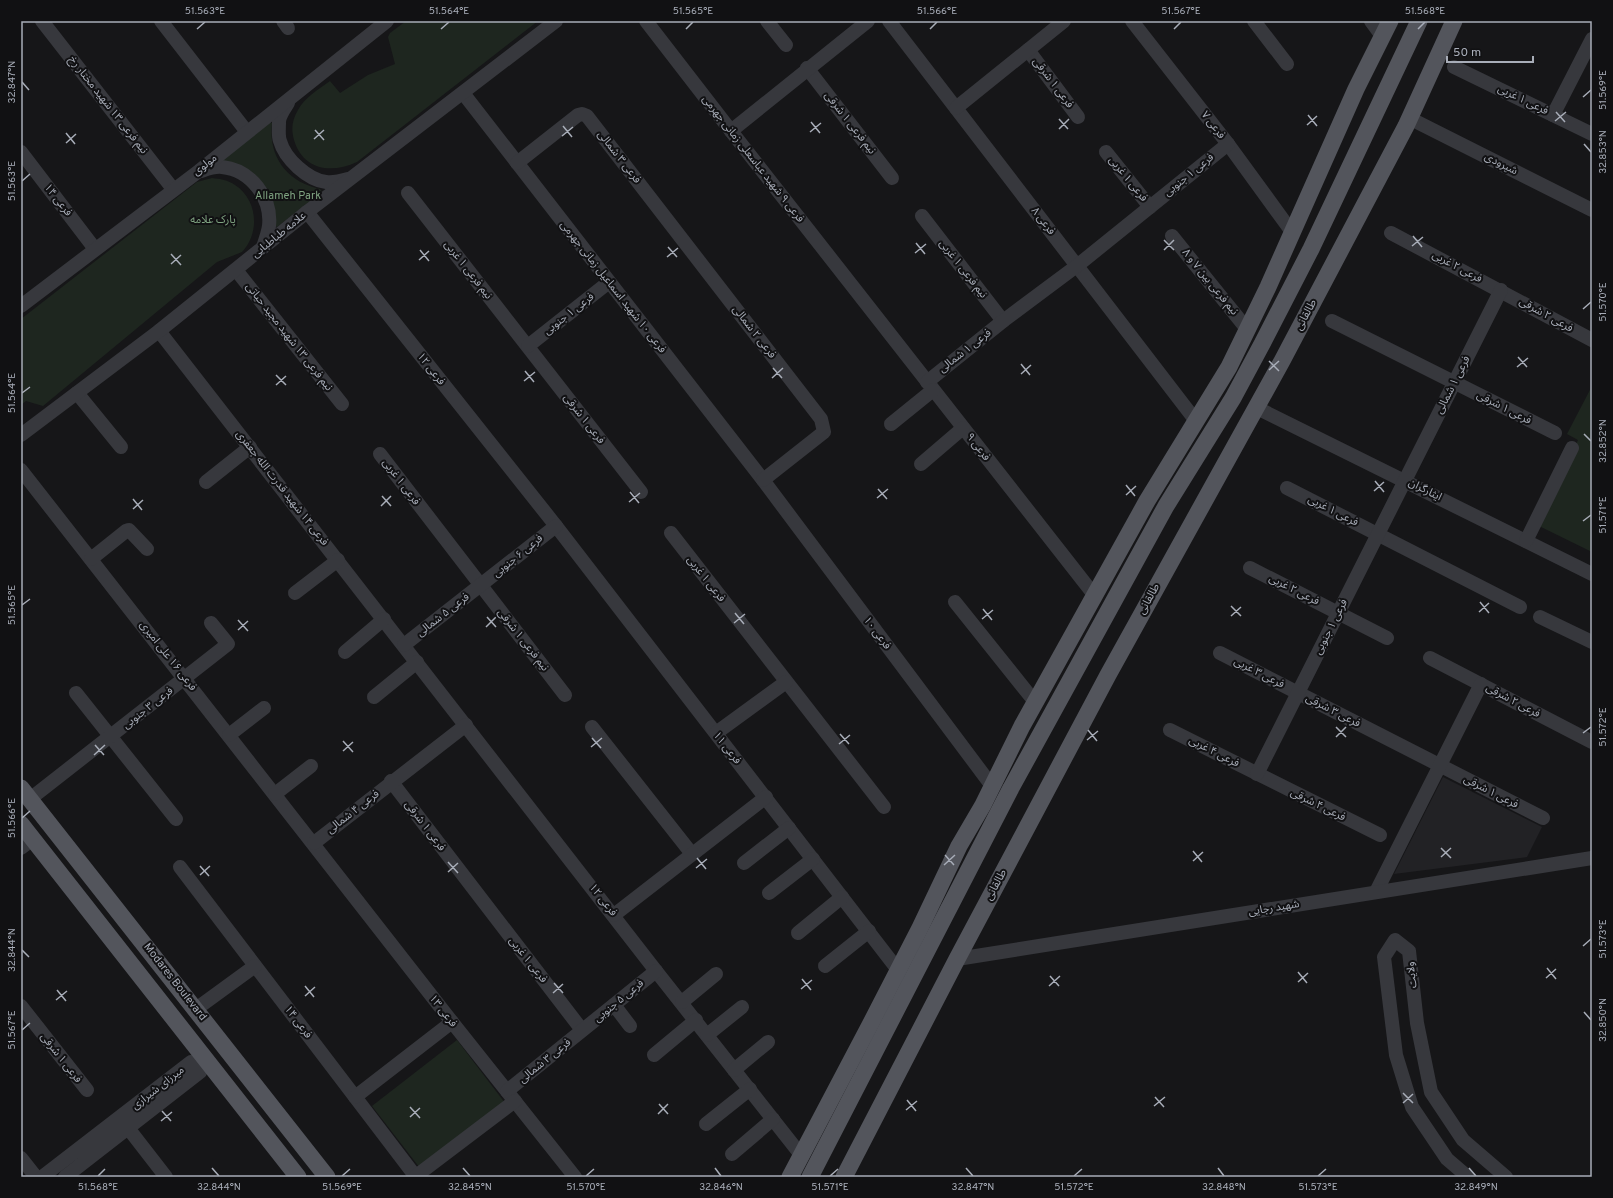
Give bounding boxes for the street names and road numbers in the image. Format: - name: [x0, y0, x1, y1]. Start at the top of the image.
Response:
- street label: نیم فرعی ۱۳ شهید مختار رخ: [65, 53, 151, 158]
- street label: فرعی ۱ شرقی: [1029, 55, 1077, 111]
- street label: فرعی ۱ غربی: [1495, 82, 1551, 118]
- street label: نیم فرعی ۱ شرقی: [820, 89, 879, 158]
- street label: فرعی ۹ شهید عباسعلی زمانی جهرمی: [699, 93, 807, 226]
- street label: فرعی ۷: [1198, 108, 1228, 142]
- street label: فرعی ۳ شمالی: [594, 128, 644, 186]
- street label: فرعی ۱ جنوبی: [1161, 150, 1217, 200]
- street label: شیرودی: [1482, 150, 1520, 178]
- street label: مولوی: [190, 151, 220, 179]
- street label: فرعی ۱ غربی: [1105, 153, 1151, 205]
- street label: فرعی ۱۴: [41, 181, 75, 219]
- street label: فرعی ۸: [1028, 204, 1058, 238]
- street label: علامه طباطبایی: [249, 208, 309, 261]
- street label: فرعی ۱۰ شهید اسماعیل زمانی جهرمی: [557, 218, 669, 356]
- street label: نیم فرعی ۱ غربی: [935, 237, 990, 302]
- street label: نیم فرعی ۱ غربی: [440, 238, 495, 303]
- street label: نیم فرعی بین ۷ و ۸: [1178, 246, 1241, 319]
- street label: فرعی ۲ غربی: [1430, 248, 1485, 286]
- street label: نیم فرعی ۱۳ شهید مجید حیاتی: [242, 280, 336, 395]
- street label: فرعی ۱ جنوبی: [541, 290, 597, 338]
- street label: فرعی ۲ شرقی: [1516, 294, 1576, 336]
- street label: طالقانی: [1292, 297, 1320, 333]
- street label: فرعی ۲ شمالی: [729, 303, 779, 361]
- street label: فرعی ۱ شمالی: [936, 326, 994, 376]
- street label: فرعی ۱۲: [414, 350, 448, 388]
- street label: فرعی ۱ شمالی: [1432, 354, 1474, 416]
- street label: فرعی ۱ شرقی: [1474, 388, 1534, 428]
- street label: فرعی ۱ شرقی: [560, 391, 608, 447]
- street label: فرعی ۱۴ شهید قدرت الله جعفری: [233, 428, 331, 549]
- street label: فرعی ۹: [963, 430, 993, 464]
- street label: فرعی ۱ غربی: [379, 456, 423, 508]
- street label: ایثارگران: [1406, 476, 1444, 504]
- street label: فرعی ۱ غربی: [1305, 492, 1361, 530]
- street label: فرعی ۶ جنوبی: [490, 531, 546, 581]
- street label: فرعی ۱ غربی: [684, 553, 728, 605]
- street label: فرعی ۲ غربی: [1266, 571, 1322, 609]
- street label: طالقانی: [1135, 581, 1163, 617]
- street label: فرعی ۵ شمالی: [414, 590, 472, 640]
- street label: فرعی ۱ جنوبی: [1311, 597, 1351, 657]
- street label: نیم فرعی ۱ شرقی: [493, 606, 552, 675]
- street label: فرعی ۱۰: [860, 614, 894, 652]
- street label: فرعی ۱۶ علی امیری: [136, 618, 200, 694]
- street label: فرعی ۳ غربی: [1231, 654, 1287, 692]
- street label: فرعی ۲ شرقی: [1483, 681, 1543, 721]
- street label: فرعی ۳ جنوبی: [120, 684, 176, 732]
- street label: فرعی ۳ شرقی: [1303, 691, 1363, 731]
- street label: فرعی ۱۱: [710, 729, 744, 767]
- street label: فرعی ۴ غربی: [1186, 733, 1242, 771]
- street label: فرعی ۱ شرقی: [1461, 772, 1521, 812]
- street label: فرعی ۴ شرقی: [1288, 786, 1348, 824]
- street label: فرعی ۴ شمالی: [324, 787, 382, 837]
- street label: فرعی ۱ شرقی: [401, 798, 449, 854]
- street label: طالقانی: [982, 867, 1010, 903]
- street label: فرعی ۱۲: [586, 881, 620, 919]
- street label: شهید رجایی: [1248, 897, 1301, 919]
- street label: فرعی ۱ غربی: [506, 934, 550, 986]
- street label: Modares Boulevard: [140, 940, 210, 1024]
- street label: ولایت: [1403, 961, 1421, 989]
- street label: فرعی ۵ جنوبی: [591, 976, 647, 1026]
- street label: فرعی ۱۳: [426, 992, 460, 1030]
- street label: فرعی ۱۴: [281, 1003, 315, 1041]
- street label: فرعی ۱ شرقی: [37, 1030, 85, 1086]
- street label: فرعی ۳ شمالی: [516, 1036, 574, 1086]
- street label: میرزای شیرازی: [129, 1063, 187, 1113]

